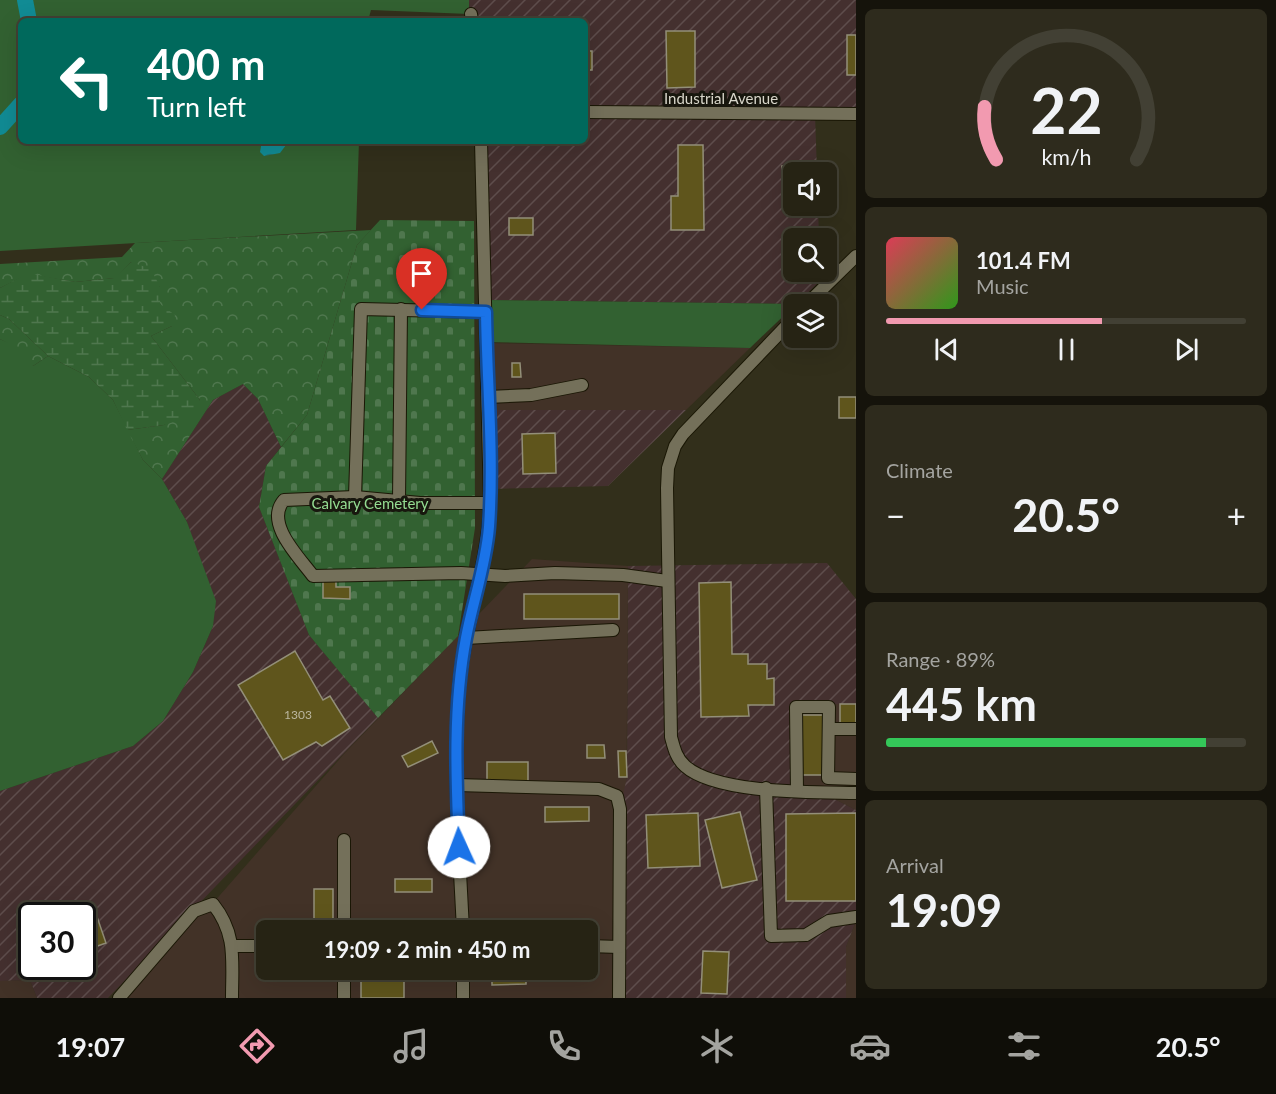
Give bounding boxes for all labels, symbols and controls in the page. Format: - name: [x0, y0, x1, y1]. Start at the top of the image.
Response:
- text: 400 m: [147, 39, 265, 89]
- icon: left: [48, 42, 126, 120]
- text: 22: [1030, 73, 1102, 148]
- street label: Industrial Avenue: [664, 89, 778, 107]
- text: Turn left: [147, 90, 246, 123]
- text: km/h: [1041, 145, 1091, 171]
- map controls: [783, 162, 837, 348]
- button: sound: [783, 162, 837, 216]
- button: search: [783, 228, 837, 282]
- text: 101.4 FM: [976, 247, 1071, 274]
- pin: [396, 248, 447, 310]
- icon: arrive: [405, 257, 438, 290]
- text: Music: [976, 274, 1029, 298]
- button: layers: [783, 294, 837, 348]
- icon: previous: [930, 333, 963, 366]
- icon: pause: [1050, 333, 1083, 366]
- icon: next: [1170, 333, 1203, 366]
- text: Climate: [886, 458, 953, 482]
- text: 20.5°: [1012, 488, 1120, 542]
- park label: Calvary Cemetery: [311, 494, 429, 512]
- text: −: [886, 495, 905, 535]
- text: +: [1227, 495, 1246, 535]
- text: Range · 89%: [886, 647, 995, 671]
- text: 445 km: [886, 677, 1037, 731]
- house number: 1303: [284, 707, 312, 722]
- position arrow: [427, 815, 491, 879]
- text: Arrival: [886, 853, 944, 877]
- text: 19:09: [886, 883, 1002, 937]
- speed limit sign: 30: [18, 902, 96, 980]
- text: 19:09 · 2 min · 450 m: [324, 936, 530, 963]
- icon: directions: [236, 1025, 278, 1067]
- icon: music: [390, 1025, 432, 1067]
- icon: phone: [543, 1025, 585, 1067]
- icon: climate: [696, 1025, 738, 1067]
- icon: car: [849, 1025, 891, 1067]
- icon: filters: [1003, 1025, 1045, 1067]
- text: 19:07: [56, 1030, 125, 1063]
- text: 20.5°: [1156, 1030, 1220, 1063]

